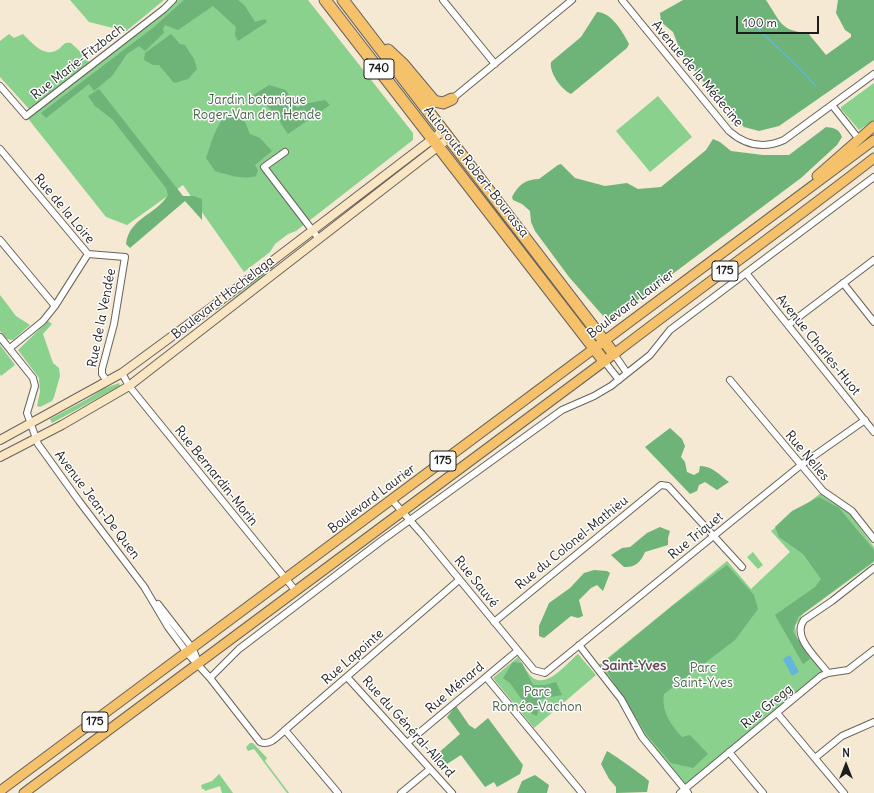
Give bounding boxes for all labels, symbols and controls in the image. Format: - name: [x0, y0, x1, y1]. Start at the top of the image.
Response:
- scale bar: [738, 8, 821, 34]
- text: 100 m: [743, 15, 777, 30]
- street label: Avenue de la Médecine: [648, 18, 746, 130]
- street label: Rue Marie-Fitzbach: [28, 21, 128, 103]
- road number: 740: [364, 59, 394, 79]
- park label: Jardin botanique Roger-Van den Hende: [193, 92, 321, 123]
- street label: Autoroute Robert-Bourassa: [420, 103, 532, 241]
- street label: Rue de la Loire: [30, 171, 98, 247]
- street label: Boulevard Hochelaga: [169, 253, 277, 343]
- road number: 175: [712, 261, 738, 281]
- street label: Boulevard Laurier: [584, 266, 678, 342]
- street label: Rue de la Vendée: [85, 267, 119, 369]
- street label: Avenue Charles-Huot: [773, 291, 863, 399]
- street label: Rue Bernardin-Morin: [171, 423, 261, 529]
- street label: Rue Nelles: [782, 428, 832, 484]
- street label: Avenue Jean-De Quen: [51, 448, 143, 562]
- road number: 175: [430, 451, 456, 471]
- street label: Boulevard Laurier: [325, 461, 419, 537]
- street label: Rue du Colonel-Mathieu: [513, 493, 631, 593]
- street label: Rue Triquet: [665, 509, 727, 563]
- street label: Rue Sauvé: [451, 553, 501, 611]
- street label: Rue Lapointe: [319, 626, 387, 688]
- district label: Saint-Yves: [602, 658, 666, 674]
- street label: Rue Ménard: [423, 659, 487, 717]
- park label: Parc Saint-Yves: [673, 660, 733, 691]
- street label: Rue du Général-Allard: [359, 673, 457, 781]
- street label: Rue Gregg: [738, 682, 796, 732]
- park label: Parc Roméo-Vachon: [492, 684, 582, 715]
- road number: 175: [82, 712, 108, 732]
- north arrow: [826, 745, 866, 785]
- text: N: [842, 746, 850, 760]

